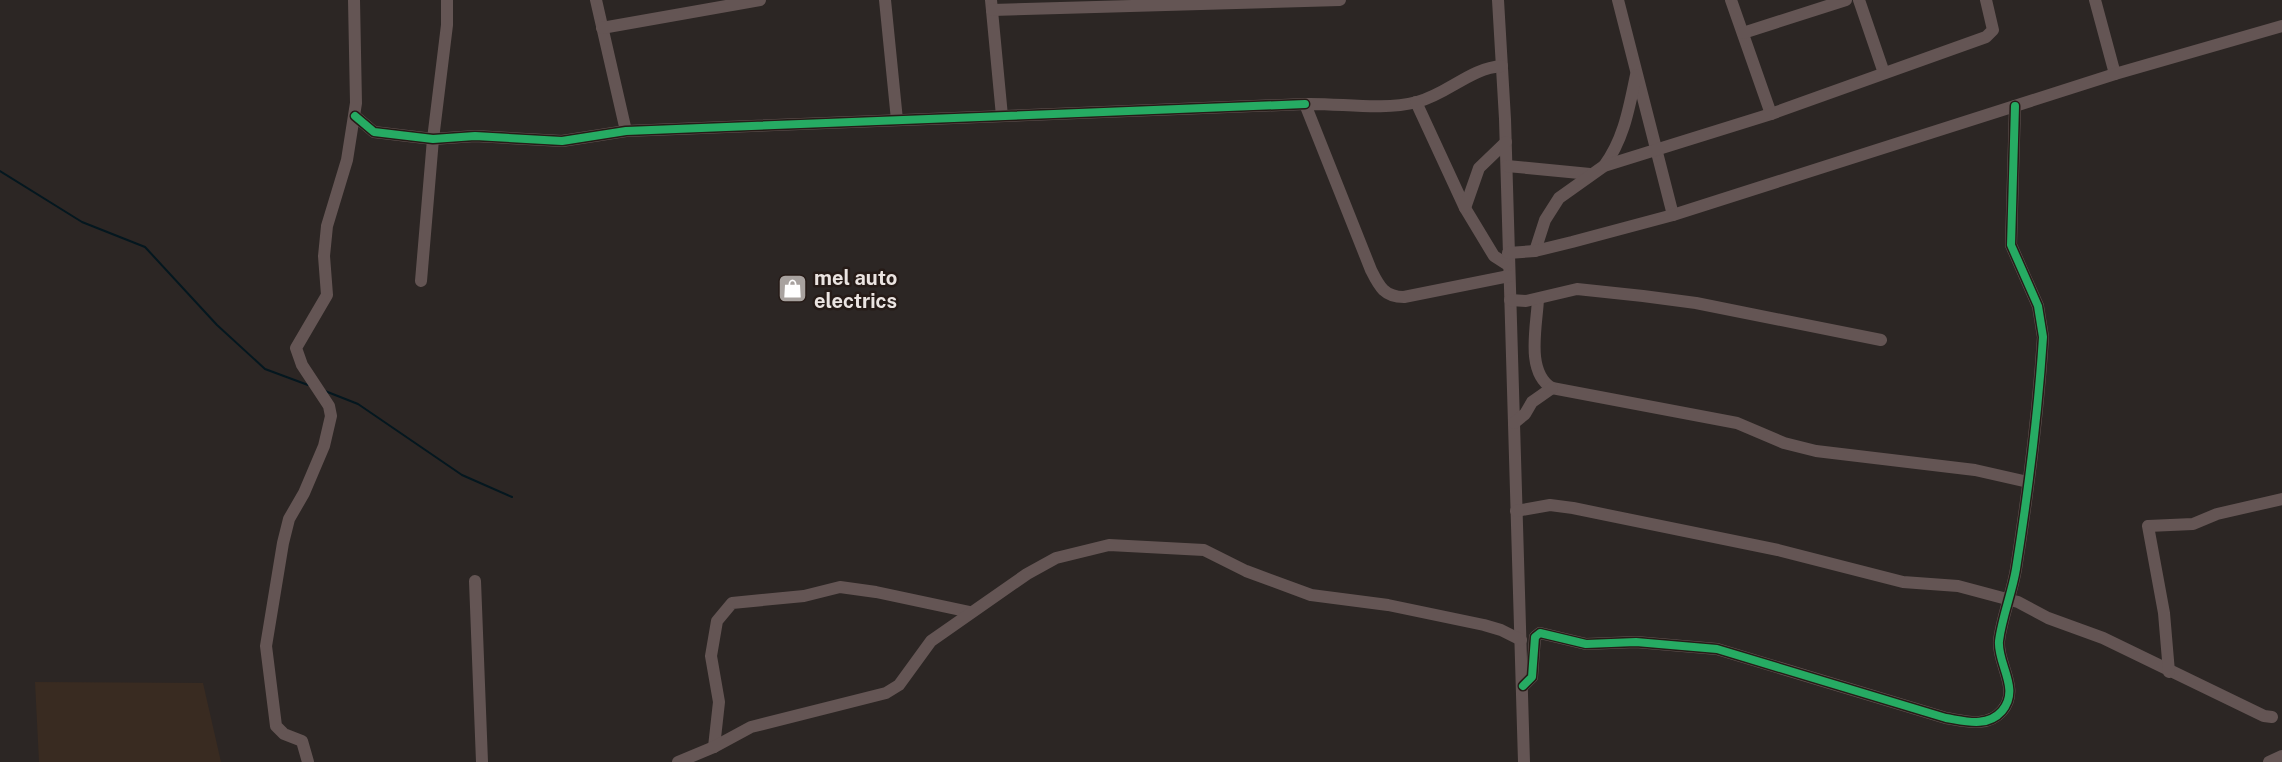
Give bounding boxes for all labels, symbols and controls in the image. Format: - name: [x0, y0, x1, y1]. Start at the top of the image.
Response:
- place label: mel auto electrics: [814, 266, 897, 313]
- shop icon: mel auto electrics: [777, 273, 809, 305]

